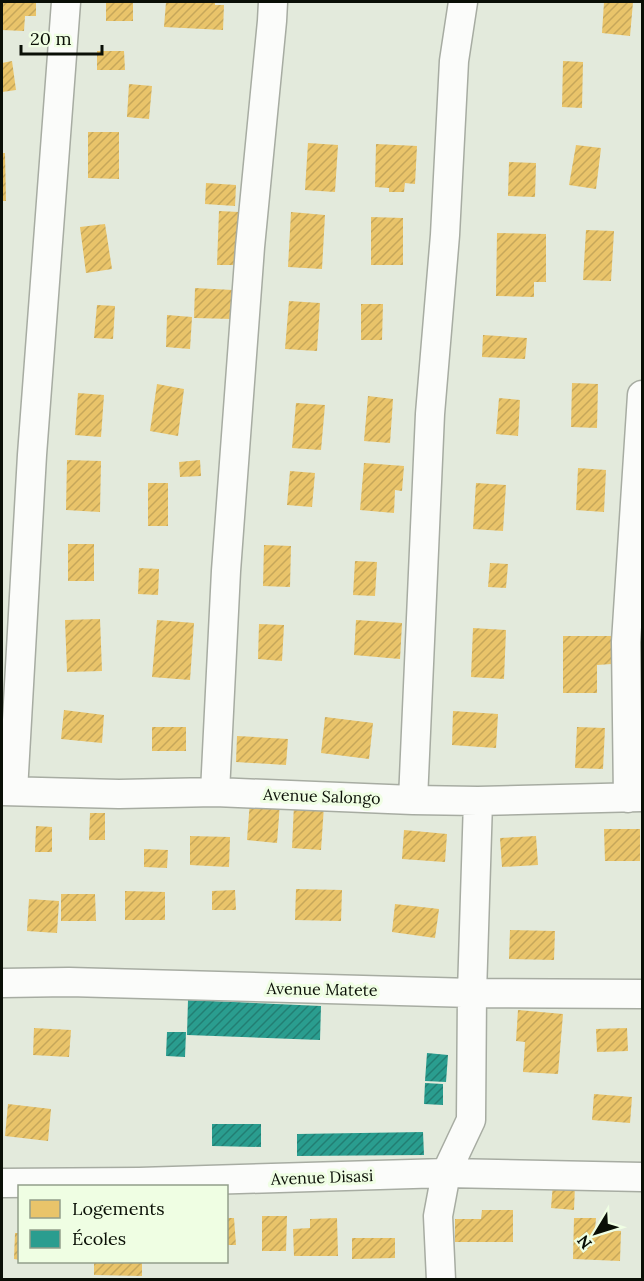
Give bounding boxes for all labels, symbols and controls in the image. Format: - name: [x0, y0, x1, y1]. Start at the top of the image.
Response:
- scale bar: [21, 18, 102, 56]
- text: 20 m: [30, 27, 72, 50]
- street label: Avenue Salongo: [262, 784, 381, 808]
- street label: Avenue Matete: [265, 978, 378, 1000]
- street label: Avenue Disasi: [269, 1165, 374, 1189]
- legend: [18, 1185, 228, 1263]
- text: Logements: [72, 1197, 164, 1220]
- north arrow: [566, 1203, 626, 1263]
- text: Écoles: [72, 1227, 126, 1250]
- text: N: [572, 1231, 596, 1253]

